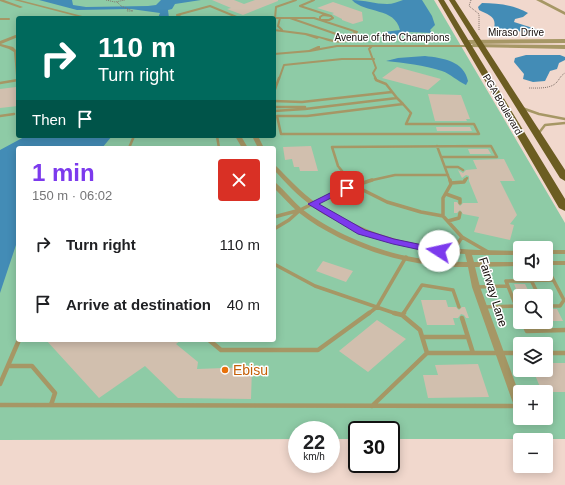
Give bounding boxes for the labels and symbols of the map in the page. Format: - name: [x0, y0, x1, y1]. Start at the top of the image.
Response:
- street label: Miraso Drive: [488, 27, 544, 38]
- street label: Avenue of the Champions: [335, 32, 449, 43]
- street label: PGA Boulevard: [481, 72, 524, 137]
- pin: [330, 171, 364, 205]
- position arrow: [418, 230, 460, 272]
- street label: Fairway Lane: [476, 256, 510, 329]
- place label: Ebisu: [233, 362, 268, 378]
- marker: Ebisu: [220, 365, 230, 375]
- speed limit sign: 30: [348, 421, 400, 473]

